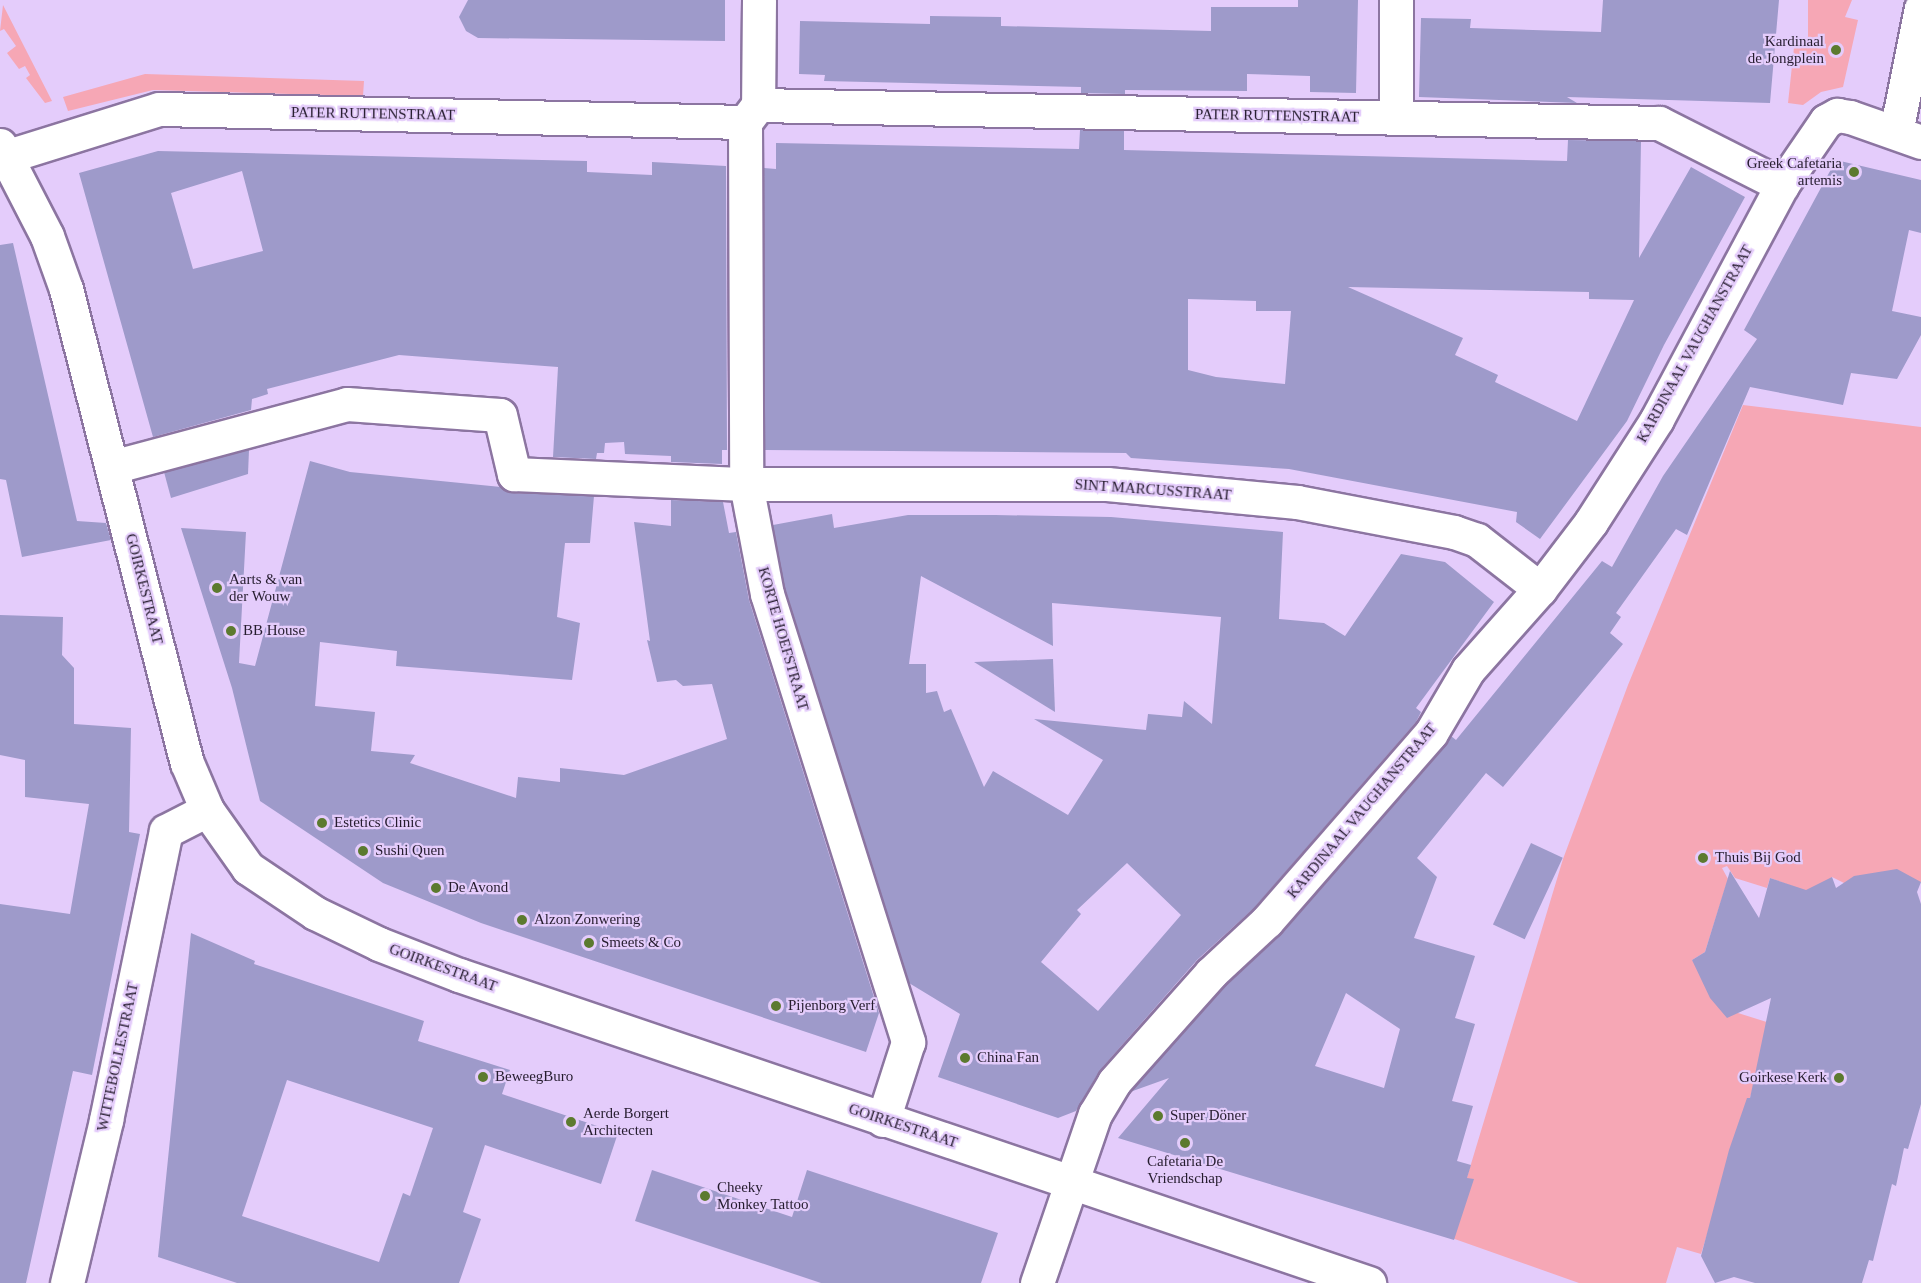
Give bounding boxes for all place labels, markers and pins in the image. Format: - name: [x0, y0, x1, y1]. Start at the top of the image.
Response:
- place label: Kardinaal de Jongplein: [1748, 32, 1824, 67]
- marker: Kardinaal de Jongplein: [1829, 43, 1843, 57]
- place label: Greek Cafetaria artemis: [1747, 154, 1842, 189]
- marker: Greek Cafetaria artemis: [1847, 165, 1861, 179]
- place label: Aarts & van der Wouw: [229, 570, 302, 605]
- marker: Aarts & van der Wouw: [210, 581, 224, 595]
- place label: BB House: [243, 622, 305, 640]
- marker: BB House: [224, 624, 238, 638]
- place label: Estetics Clinic: [334, 814, 421, 832]
- marker: Estetics Clinic: [315, 816, 329, 830]
- place label: Sushi Quen: [375, 842, 445, 860]
- marker: Sushi Quen: [356, 844, 370, 858]
- place label: Thuis Bij God: [1715, 849, 1801, 867]
- marker: Thuis Bij God: [1696, 851, 1710, 865]
- place label: De Avond: [448, 879, 509, 897]
- marker: De Avond: [429, 881, 443, 895]
- place label: Alzon Zonwering: [534, 911, 640, 929]
- marker: Alzon Zonwering: [515, 913, 529, 927]
- place label: Smeets & Co: [601, 934, 681, 952]
- marker: Smeets & Co: [582, 936, 596, 950]
- place label: Pijenborg Verf: [788, 997, 876, 1015]
- marker: Pijenborg Verf: [769, 999, 783, 1013]
- place label: China Fan: [977, 1049, 1039, 1067]
- marker: China Fan: [958, 1051, 972, 1065]
- place label: BeweegBuro: [495, 1068, 573, 1086]
- place label: Goirkese Kerk: [1739, 1069, 1827, 1087]
- marker: BeweegBuro: [476, 1070, 490, 1084]
- marker: Goirkese Kerk: [1832, 1071, 1846, 1085]
- place label: Aerde Borgert Architecten: [583, 1104, 669, 1139]
- place label: Super Döner: [1170, 1107, 1246, 1125]
- marker: Super Döner: [1151, 1109, 1165, 1123]
- marker: Aerde Borgert Architecten: [564, 1115, 578, 1129]
- marker: Cafetaria De Vriendschap: [1178, 1136, 1192, 1150]
- place label: Cafetaria De Vriendschap: [1147, 1152, 1223, 1187]
- place label: Cheeky Monkey Tattoo: [717, 1178, 809, 1213]
- marker: Cheeky Monkey Tattoo: [698, 1189, 712, 1203]

